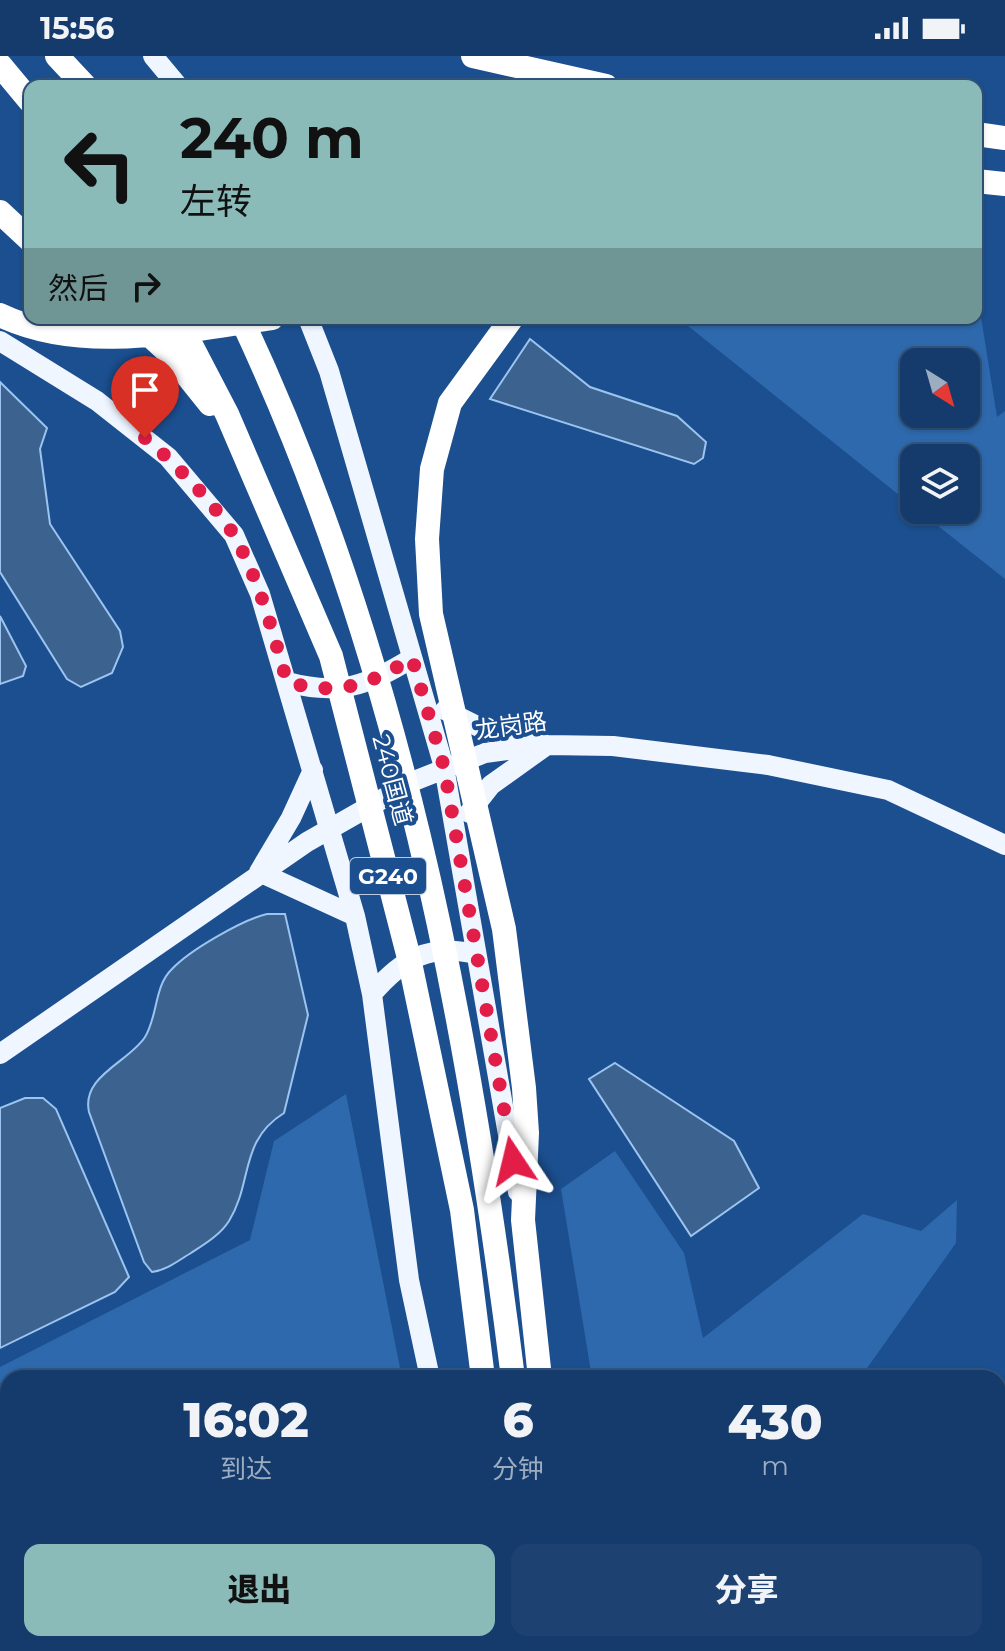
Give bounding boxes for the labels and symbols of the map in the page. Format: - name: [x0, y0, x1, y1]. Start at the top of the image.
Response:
- north arrow: [900, 348, 980, 428]
- pin: [111, 356, 179, 438]
- street label: 龙岗路: [473, 706, 549, 745]
- street label: 240国道: [366, 731, 419, 828]
- road number: G240: [350, 858, 426, 894]
- position arrow: [471, 1119, 555, 1203]

